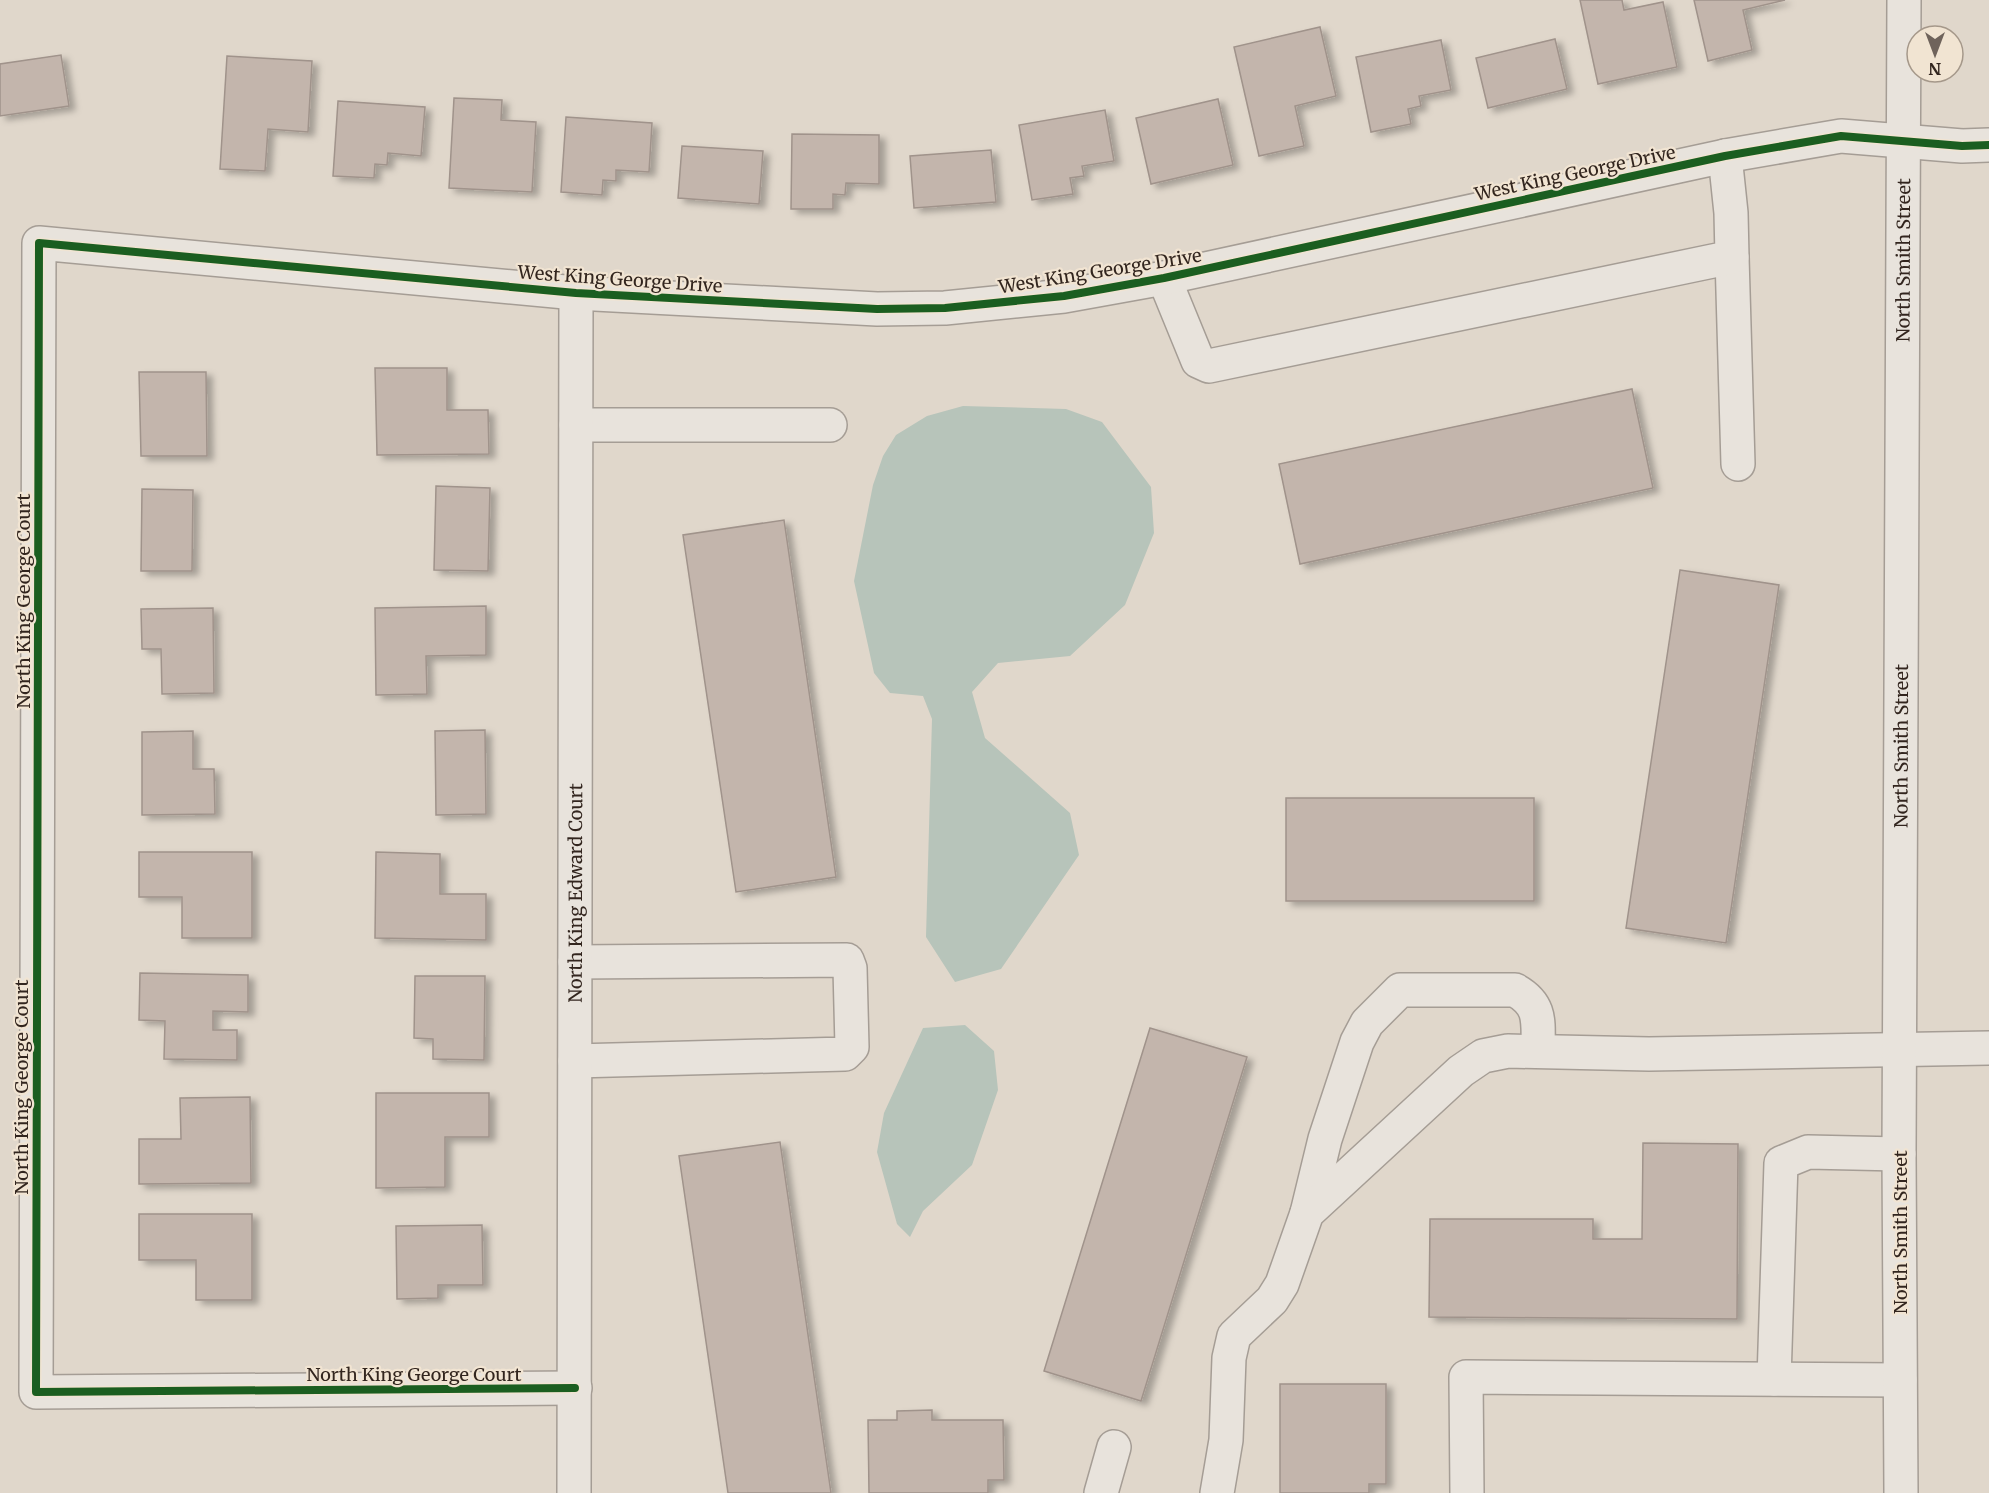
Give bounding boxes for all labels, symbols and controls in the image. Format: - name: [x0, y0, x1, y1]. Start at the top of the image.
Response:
- north arrow: [1905, 24, 1965, 84]
- text: N: [1928, 59, 1941, 79]
- street label: West King George Drive: [1471, 140, 1678, 206]
- street label: North Smith Street: [1891, 178, 1915, 342]
- street label: West King George Drive: [996, 244, 1203, 299]
- street label: West King George Drive: [516, 260, 723, 298]
- street label: North King George Court: [12, 493, 35, 709]
- street label: North Smith Street: [1889, 664, 1913, 828]
- street label: North King Edward Court: [563, 783, 587, 1003]
- street label: North King George Court: [10, 979, 33, 1195]
- street label: North Smith Street: [1889, 1150, 1912, 1314]
- street label: North King George Court: [306, 1363, 522, 1386]

